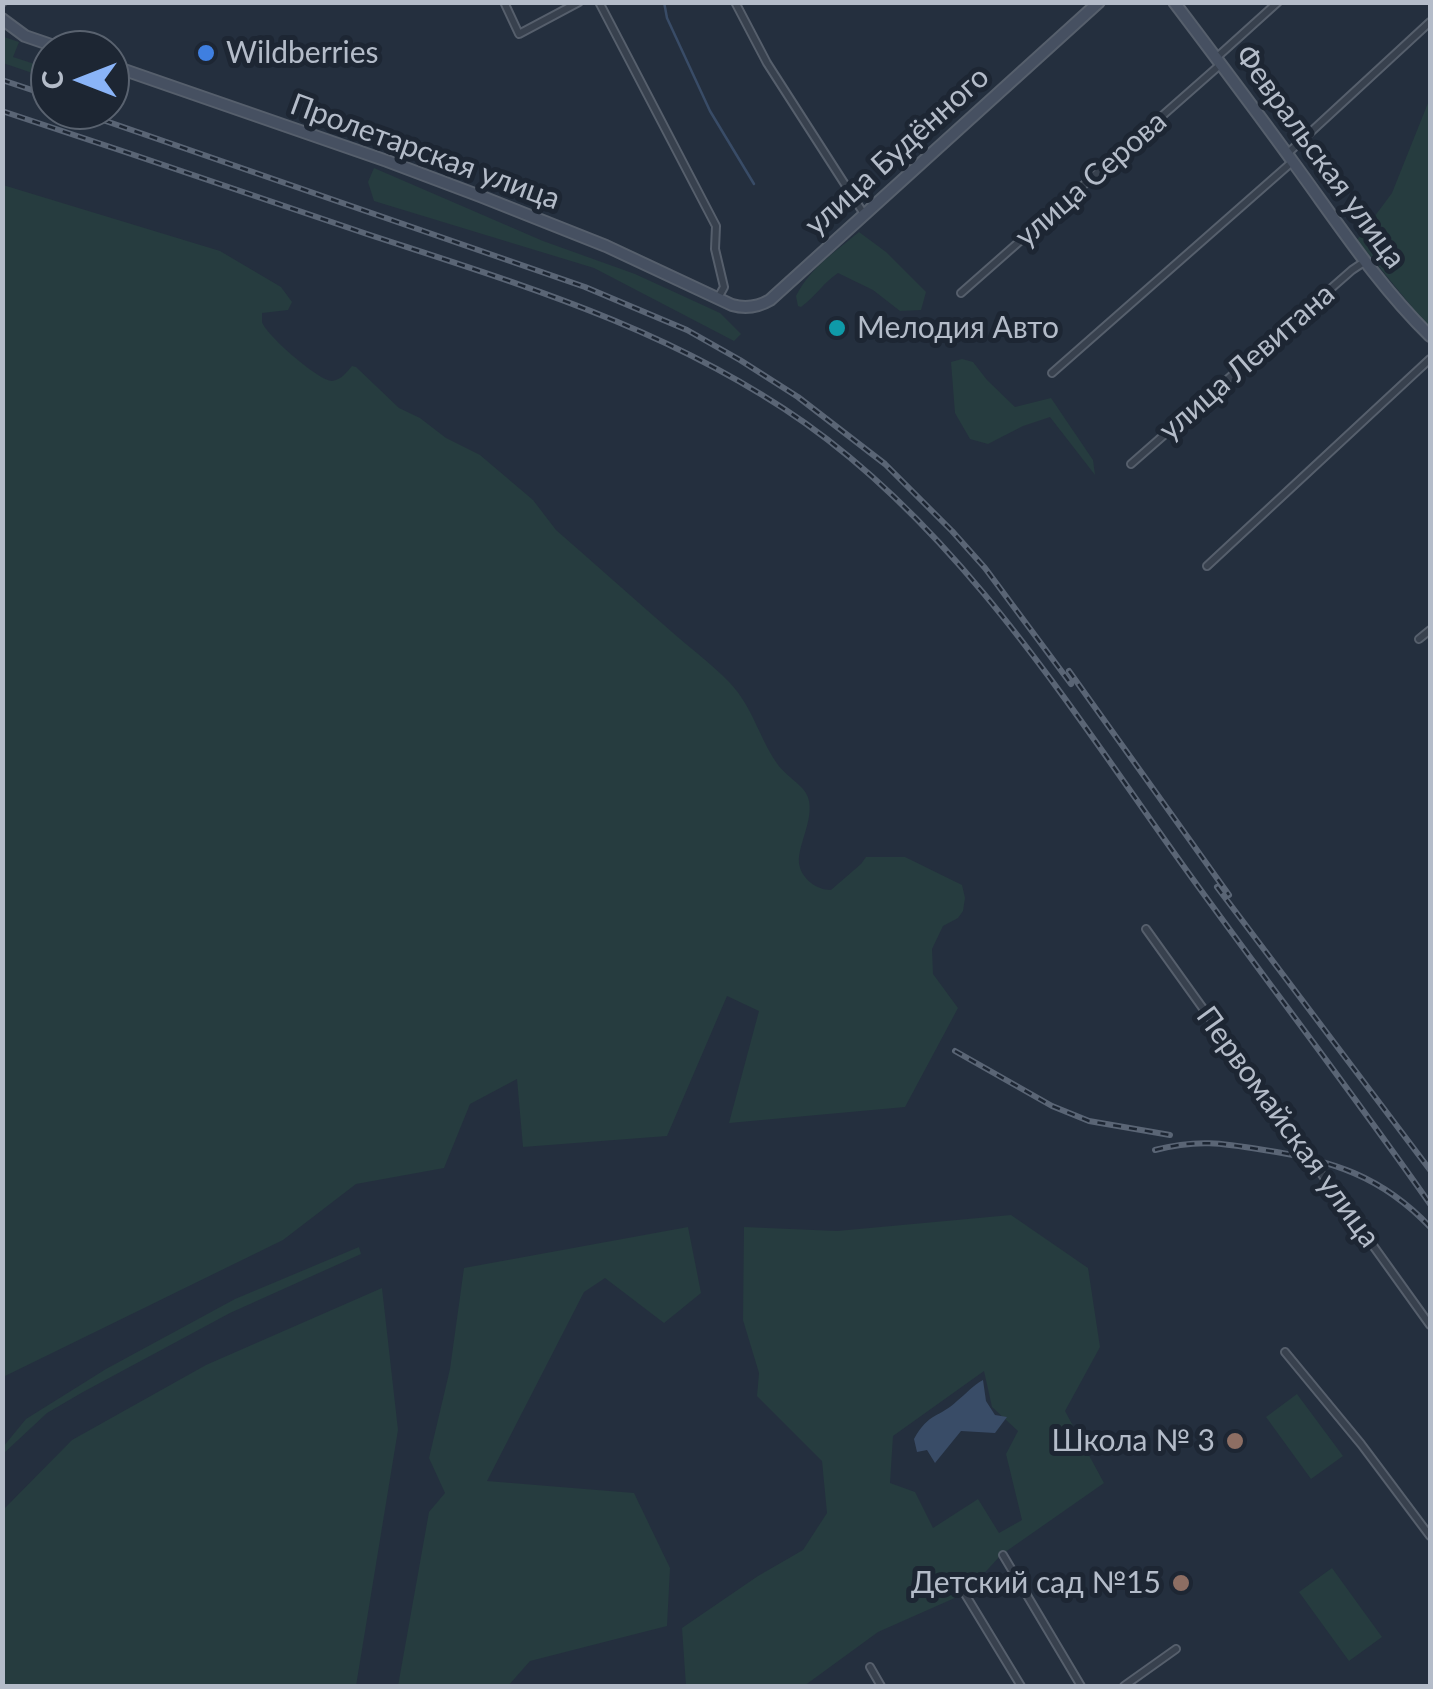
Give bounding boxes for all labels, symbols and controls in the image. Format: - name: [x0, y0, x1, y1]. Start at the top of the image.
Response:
- north arrow: [30, 30, 130, 130]
- place label: Wildberries: [226, 35, 379, 71]
- street label: Февральская улица: [1227, 38, 1413, 276]
- marker: Wildberries: [195, 42, 217, 64]
- street label: улица Будённого: [798, 59, 996, 243]
- text: С: [35, 71, 69, 89]
- street label: Пролетарская улица: [285, 86, 565, 218]
- street label: улица Серова: [1008, 103, 1174, 255]
- street label: улица Левитана: [1152, 276, 1342, 448]
- place label: Мелодия Авто: [857, 310, 1059, 346]
- marker: Мелодия Авто: [826, 317, 848, 339]
- street label: Первомайская улица: [1189, 1000, 1387, 1254]
- place label: Школа № 3: [1052, 1423, 1215, 1459]
- marker: Школа № 3: [1224, 1430, 1246, 1452]
- place label: Детский сад №15: [911, 1565, 1161, 1601]
- marker: Детский сад №15: [1170, 1572, 1192, 1594]

